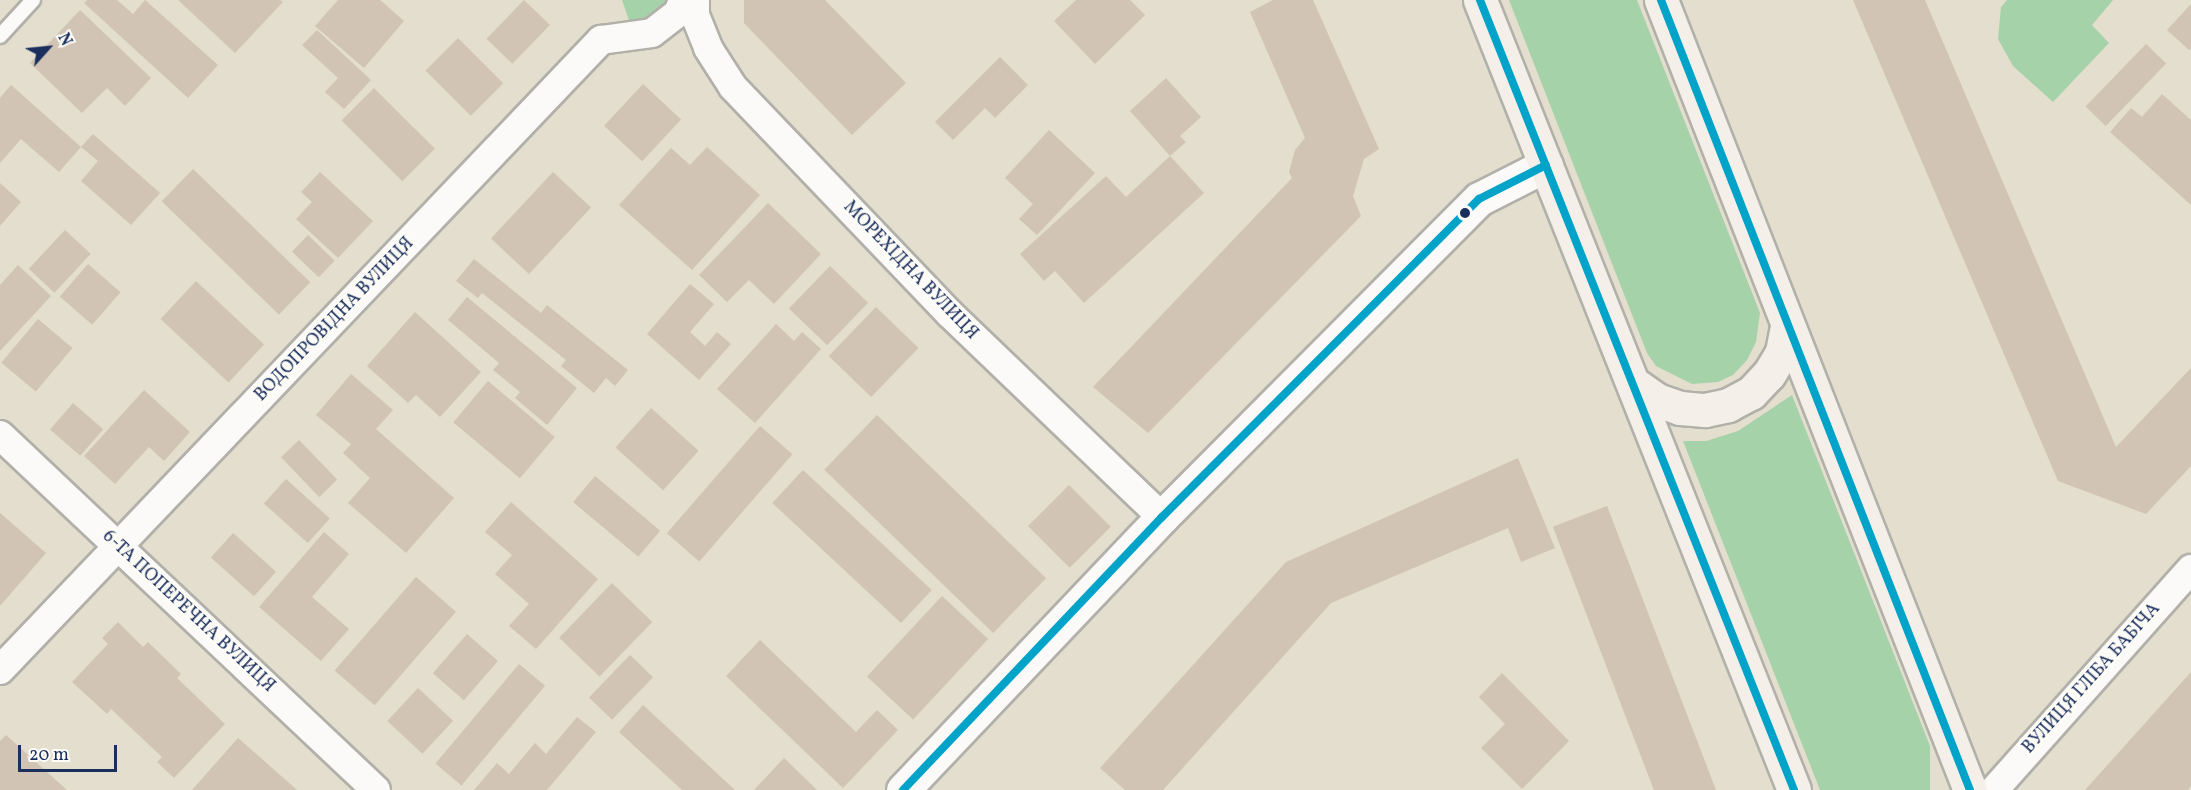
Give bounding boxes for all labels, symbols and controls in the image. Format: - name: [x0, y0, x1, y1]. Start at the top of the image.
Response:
- north arrow: [18, 18, 78, 78]
- text: N: [52, 30, 76, 50]
- street label: МОРЕХІДНА ВУЛИЦЯ: [838, 197, 982, 345]
- unlabelled marker: [1459, 207, 1471, 219]
- street label: ВОДОПРОВІДНА ВУЛИЦЯ: [251, 233, 419, 407]
- street label: 6-ТА ПОПЕРЕЧНА ВУЛИЦЯ: [97, 526, 279, 698]
- street label: ВУЛИЦЯ ГЛІБА БАБІЧА: [2019, 599, 2165, 759]
- scale bar: [21, 733, 120, 771]
- text: 20 m: [29, 743, 69, 768]

